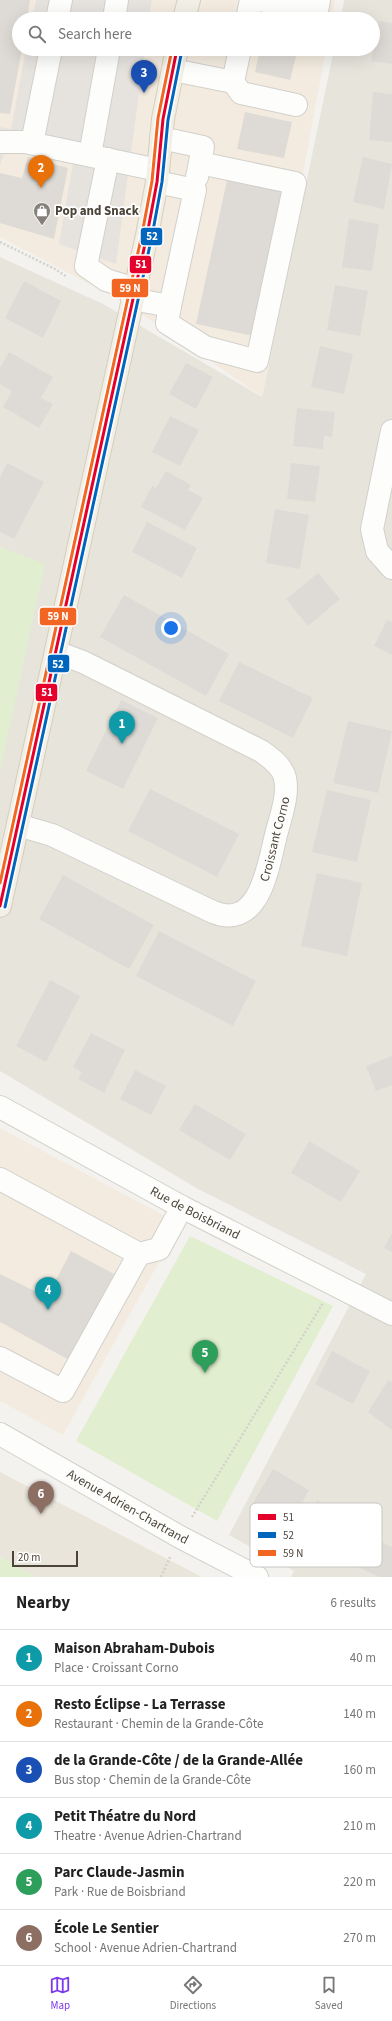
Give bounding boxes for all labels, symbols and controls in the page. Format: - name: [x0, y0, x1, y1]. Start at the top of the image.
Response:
- search box: [12, 12, 380, 56]
- icon: search: [26, 23, 48, 45]
- text: Search here: [58, 24, 132, 45]
- pin: 3: [131, 60, 157, 93]
- pin: 2: [28, 155, 54, 188]
- shop icon: Pop and Snack: [32, 201, 52, 226]
- place label: Pop and Snack: [55, 202, 140, 220]
- line badge: 52: [140, 227, 163, 246]
- text: 52: [146, 229, 158, 244]
- line badge: 51: [129, 255, 152, 274]
- text: 51: [135, 257, 147, 272]
- line badge: 59 N: [111, 278, 149, 298]
- text: 59 N: [119, 281, 141, 296]
- line badge: 59 N: [39, 607, 77, 626]
- text: 59 N: [47, 609, 69, 624]
- your location: [161, 618, 181, 638]
- line badge: 52: [47, 654, 70, 673]
- text: 52: [52, 657, 64, 672]
- line badge: 51: [35, 683, 58, 702]
- text: 51: [41, 685, 53, 700]
- pin: 1: [109, 711, 135, 744]
- street label: Croissant Corno: [255, 795, 294, 884]
- street label: Rue de Boisbriand: [147, 1182, 243, 1244]
- pin: 4: [35, 1277, 61, 1310]
- pin: 5: [192, 1340, 218, 1373]
- street label: Avenue Adrien-Chartrand: [63, 1465, 192, 1549]
- pin: 6: [28, 1481, 54, 1514]
- legend: [250, 1503, 382, 1567]
- text: 51: [283, 1510, 294, 1525]
- text: 52: [283, 1528, 294, 1543]
- text: 59 N: [283, 1546, 303, 1561]
- scale bar: [12, 1549, 78, 1568]
- text: 20 m: [18, 1550, 40, 1565]
- text: Nearby: [16, 1591, 70, 1615]
- text: 6 results: [331, 1594, 376, 1612]
- text: Maison Abraham-Dubois: [54, 1638, 215, 1659]
- text: 1: [26, 1649, 32, 1667]
- text: 40 m: [350, 1649, 376, 1667]
- text: Place · Croissant Corno: [54, 1659, 179, 1677]
- text: Resto Éclipse - La Terrasse: [54, 1694, 226, 1715]
- text: 2: [26, 1705, 32, 1723]
- text: 140 m: [343, 1705, 376, 1723]
- text: Restaurant · Chemin de la Grande-Côte: [54, 1715, 263, 1733]
- text: de la Grande-Côte / de la Grande-Allée: [54, 1750, 303, 1771]
- text: 3: [26, 1761, 32, 1779]
- text: 160 m: [343, 1761, 376, 1779]
- text: Bus stop · Chemin de la Grande-Côte: [54, 1771, 251, 1789]
- text: Petit Théatre du Nord: [54, 1806, 196, 1827]
- text: 4: [26, 1817, 32, 1835]
- text: 210 m: [343, 1817, 376, 1835]
- text: Theatre · Avenue Adrien-Chartrand: [54, 1827, 242, 1845]
- text: Parc Claude-Jasmin: [54, 1862, 185, 1883]
- text: 5: [26, 1873, 32, 1891]
- text: 220 m: [343, 1873, 376, 1891]
- text: Park · Rue de Boisbriand: [54, 1883, 186, 1901]
- text: École Le Sentier: [54, 1918, 159, 1939]
- text: 6: [26, 1929, 32, 1947]
- text: 270 m: [343, 1929, 376, 1947]
- text: School · Avenue Adrien-Chartrand: [54, 1939, 237, 1957]
- tab: Map: [49, 1974, 71, 2013]
- tab: Directions: [170, 1974, 216, 2013]
- tab: Saved: [315, 1974, 343, 2013]

